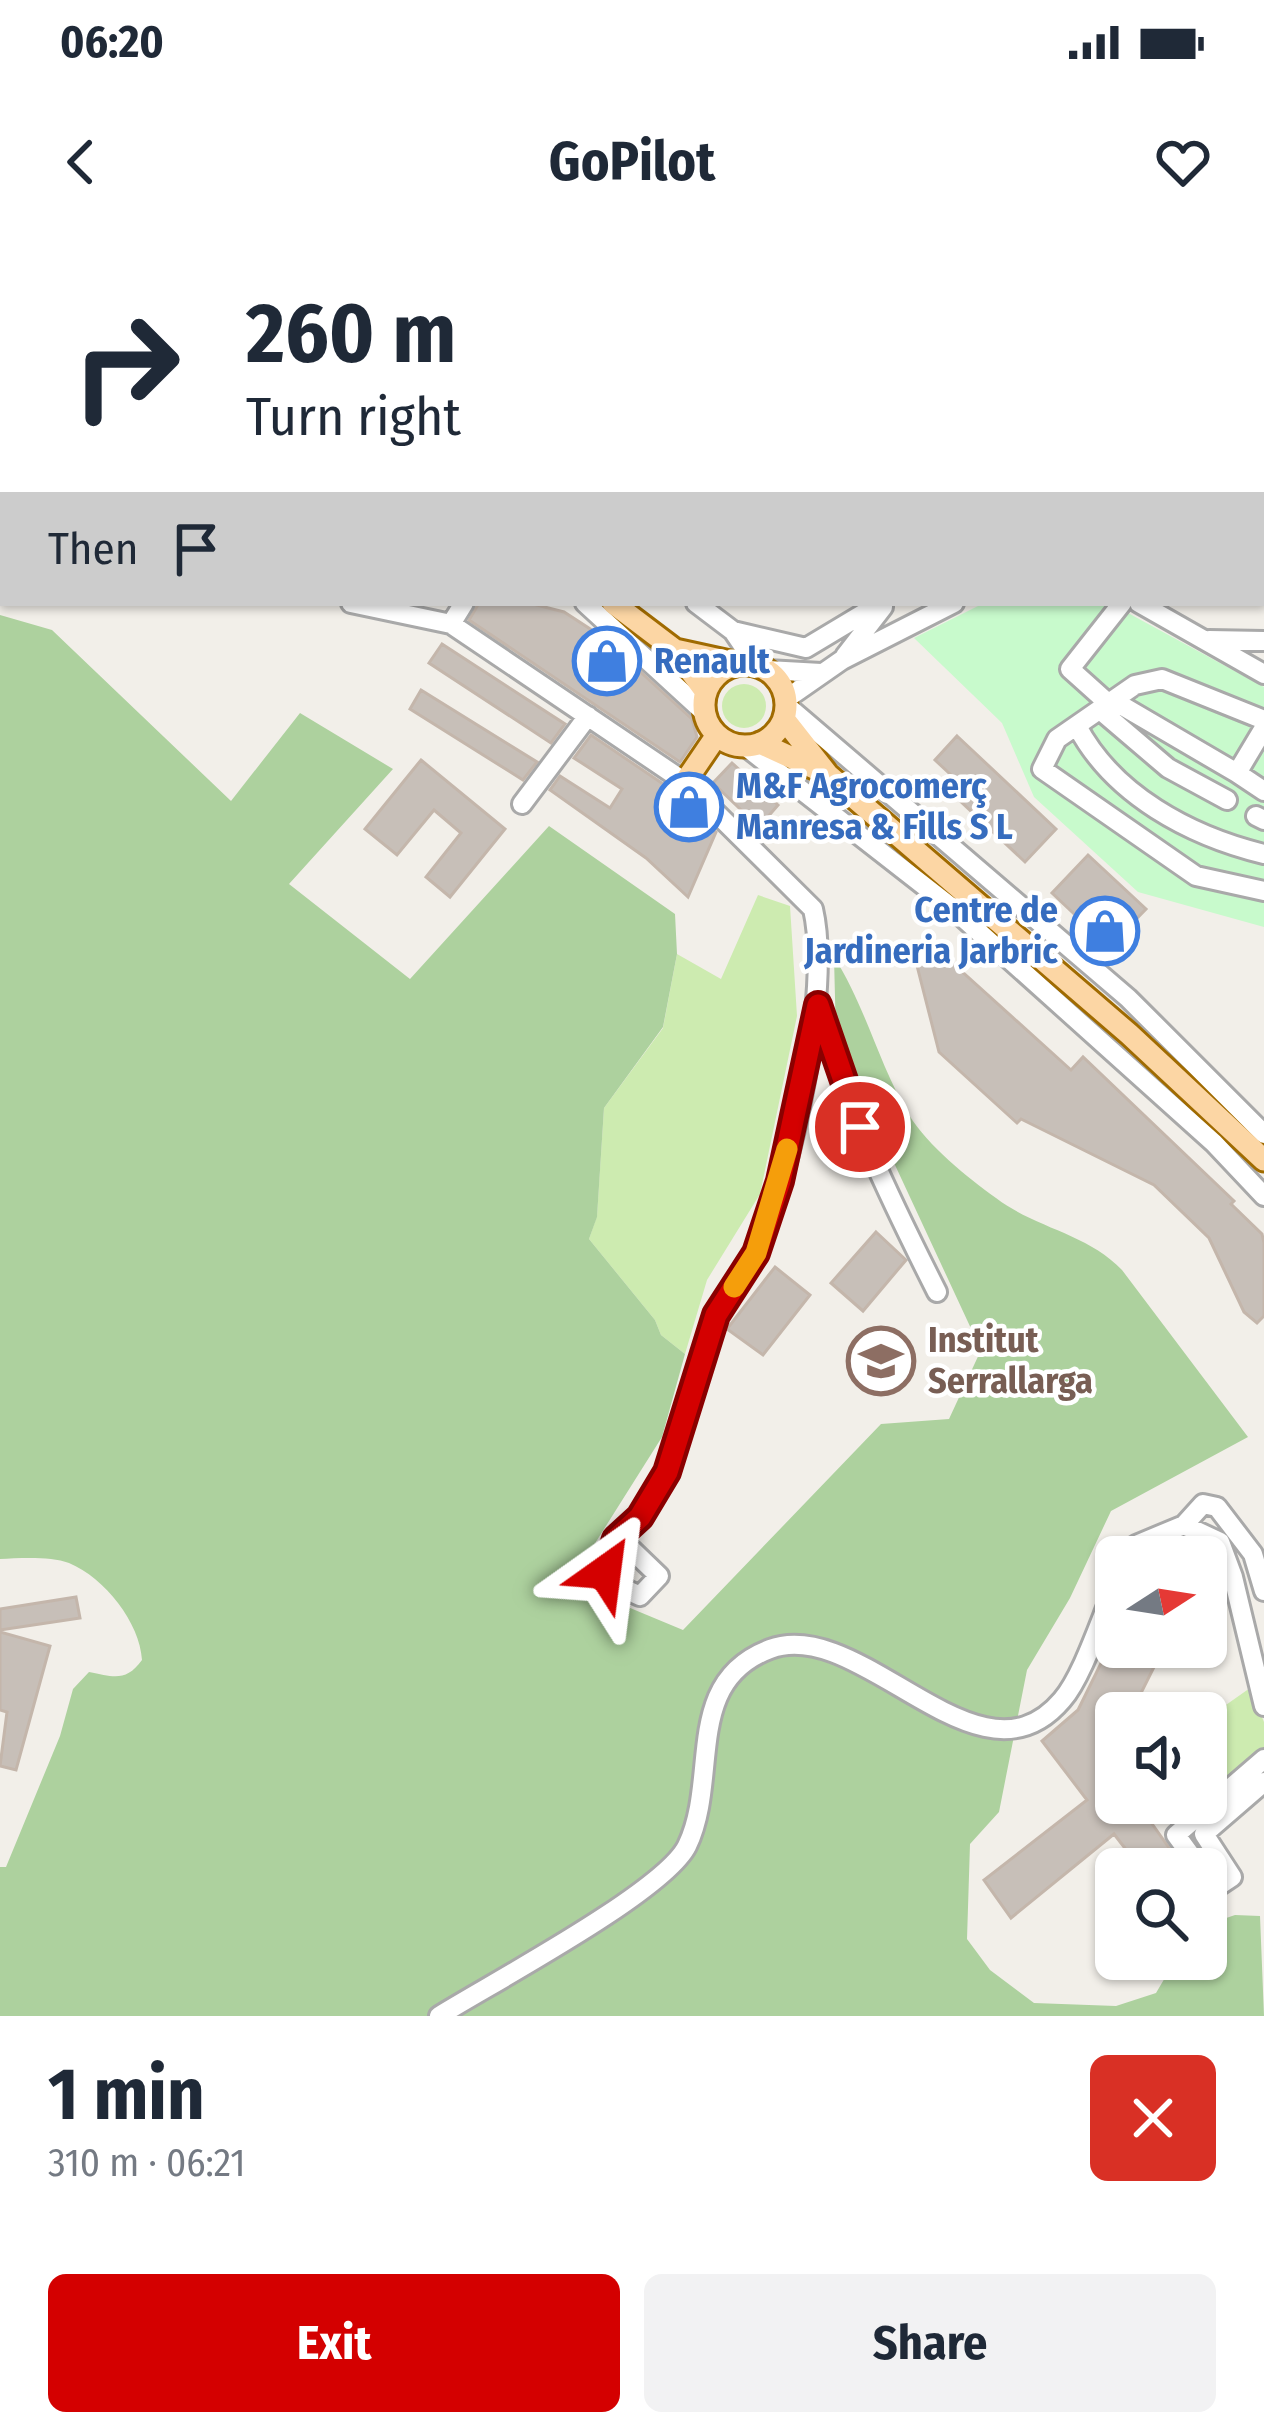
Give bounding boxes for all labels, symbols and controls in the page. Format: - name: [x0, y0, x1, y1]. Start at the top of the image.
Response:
- text: 06:20: [60, 15, 164, 69]
- icon: back: [48, 129, 114, 195]
- icon: heart: [1150, 129, 1216, 195]
- text: GoPilot: [549, 130, 715, 194]
- text: 260 m: [246, 283, 456, 384]
- icon: right: [48, 288, 204, 444]
- text: Turn right: [246, 385, 461, 449]
- icon: arrive: [163, 516, 229, 582]
- text: Then: [48, 522, 139, 576]
- shop icon: Renault: [572, 626, 642, 696]
- place label: Renault: [654, 639, 771, 683]
- place label: M&F Agrocomerç Manresa & Fills S L: [736, 764, 1013, 849]
- shop icon: M&F Agrocomerç Manresa & Fills S L: [654, 772, 724, 842]
- place label: Centre de Jardineria Jarbric: [803, 888, 1058, 973]
- shop icon: Centre de Jardineria Jarbric: [1070, 896, 1140, 966]
- pin: [809, 1076, 911, 1178]
- icon: arrive: [827, 1094, 893, 1160]
- place label: Institut Serrallarga: [928, 1318, 1093, 1403]
- school or university icon: Institut Serrallarga: [846, 1326, 916, 1396]
- position arrow: [542, 1509, 668, 1635]
- north arrow: [1095, 1536, 1227, 1668]
- map controls: [1095, 1536, 1227, 1980]
- button: sound: [1095, 1692, 1227, 1824]
- button: search: [1095, 1848, 1227, 1980]
- text: 1 min: [48, 2052, 205, 2138]
- button: close: [1090, 2055, 1216, 2181]
- text: 310 m · 06:21: [48, 2140, 245, 2186]
- button: Exit: [48, 2274, 620, 2412]
- button: Share: [644, 2274, 1216, 2412]

